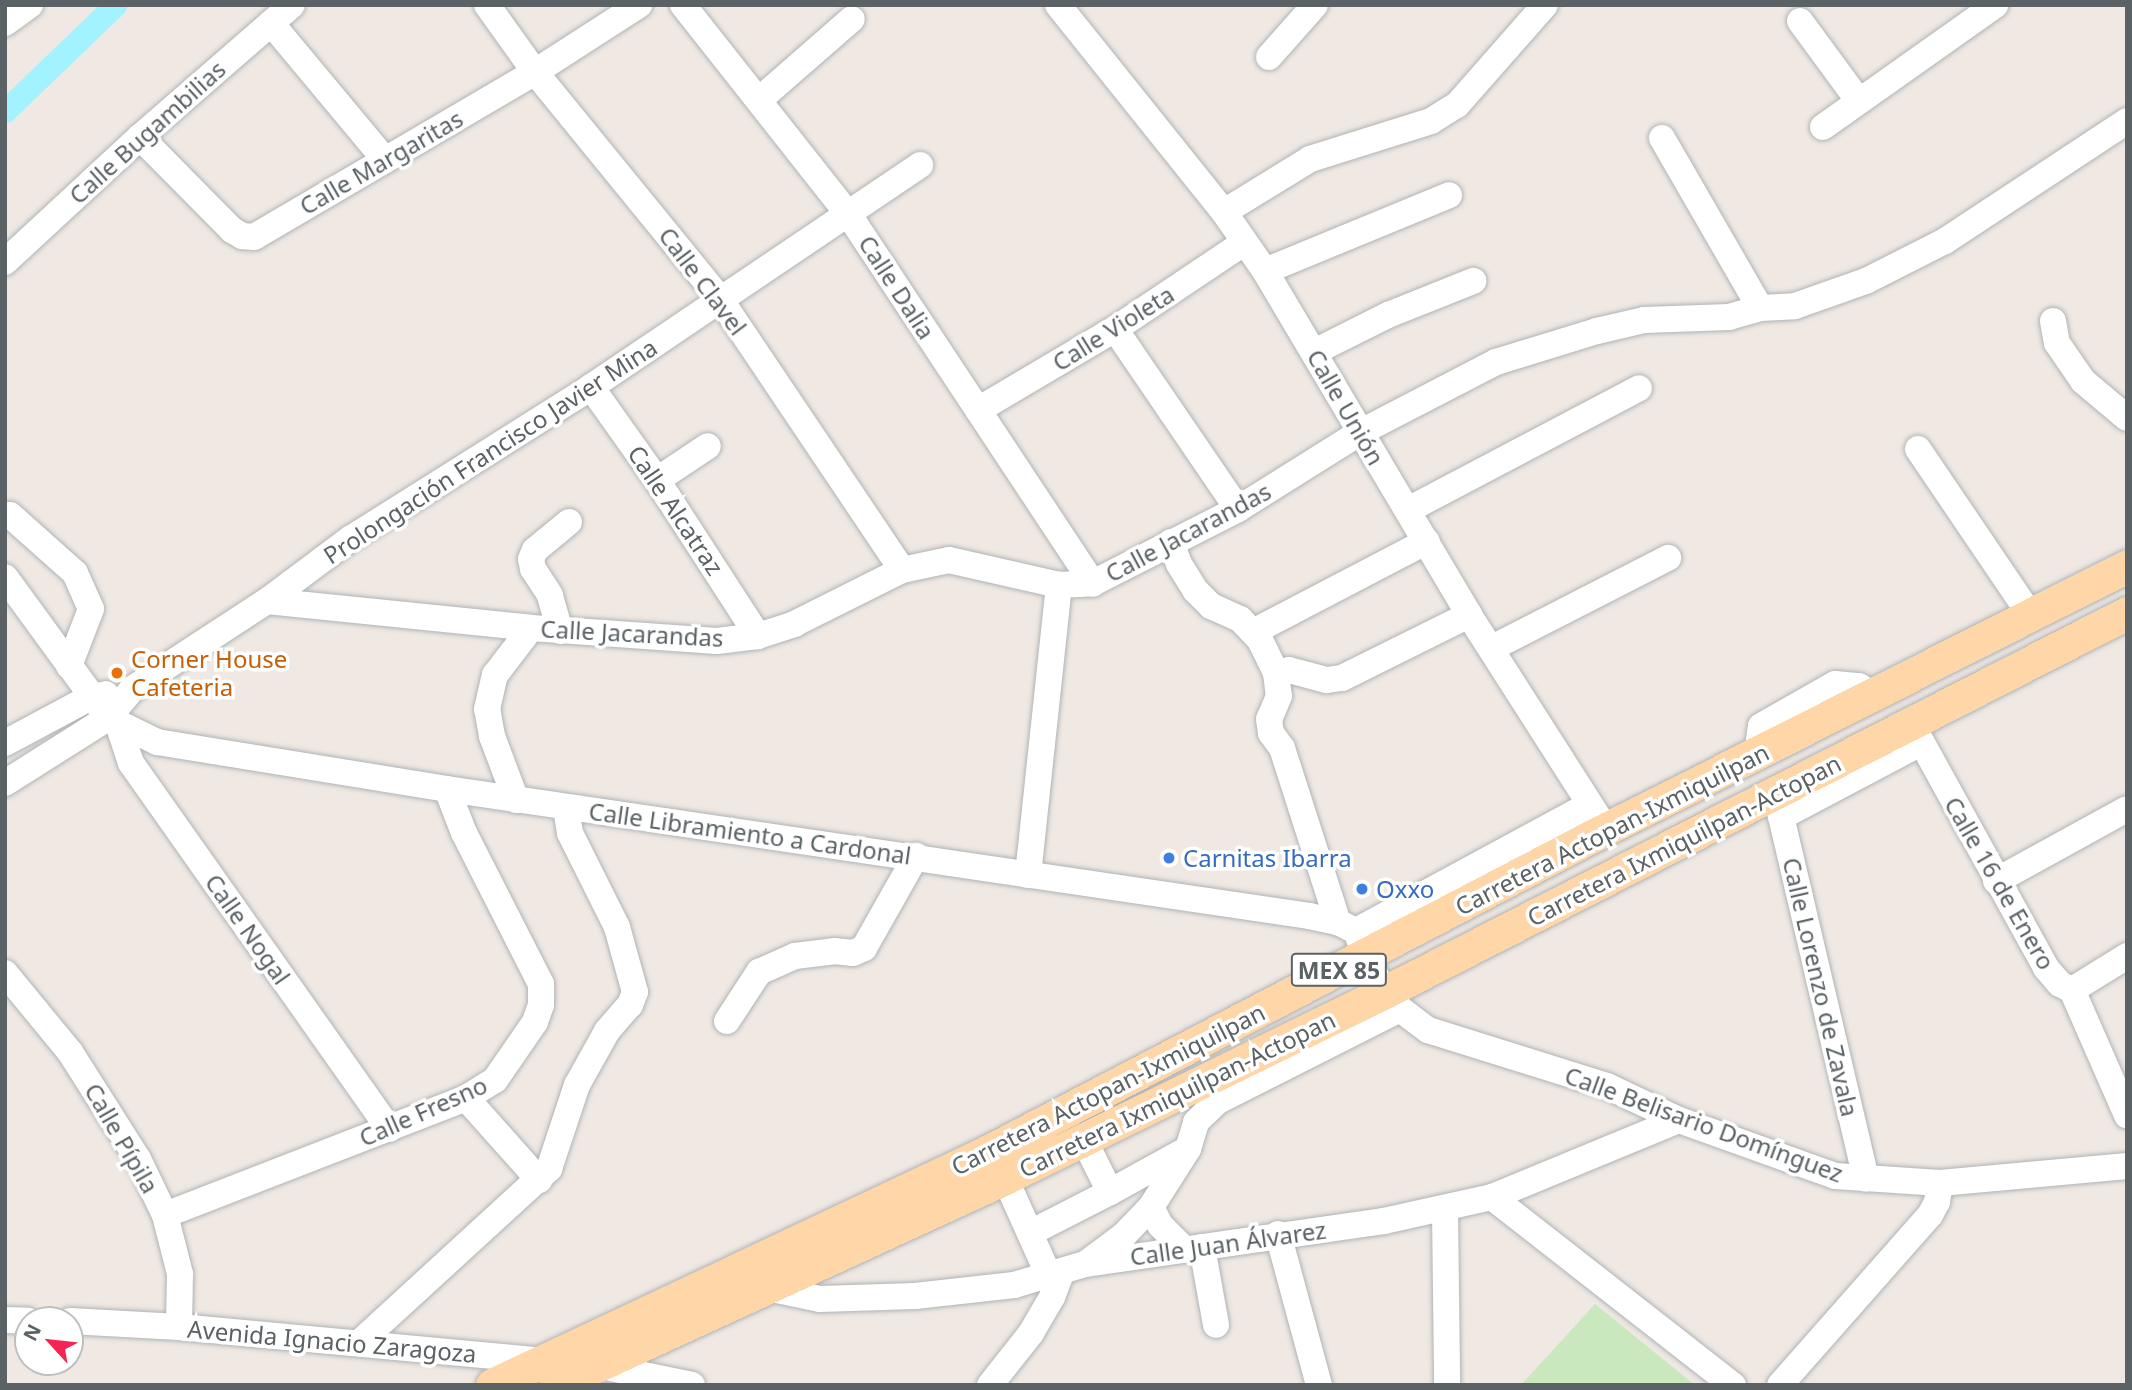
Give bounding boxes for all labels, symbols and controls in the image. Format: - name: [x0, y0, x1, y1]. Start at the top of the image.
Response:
- street label: Calle Bugambilias: [63, 54, 231, 210]
- street label: Calle Margaritas: [294, 104, 468, 220]
- street label: Calle Clavel: [653, 221, 753, 341]
- street label: Calle Dalia: [853, 230, 941, 344]
- street label: Calle Violeta: [1047, 279, 1179, 377]
- street label: Prolongación Francisco Javier Mina: [318, 332, 662, 570]
- street label: Calle Unión: [1301, 344, 1391, 470]
- street label: Calle Alcatraz: [622, 440, 730, 580]
- street label: Calle Jacarandas: [1100, 476, 1276, 588]
- street label: Calle Jacarandas: [540, 614, 724, 652]
- place label: Corner House Cafeteria: [131, 645, 287, 701]
- marker: Corner House Cafeteria: [109, 665, 125, 681]
- street label: Carretera Actopan-Ixmiquilpan: [1450, 737, 1774, 921]
- street label: Carretera Ixmiquilpan-Actopan: [1522, 748, 1846, 932]
- street label: Calle 16 de Enero: [1939, 791, 2061, 975]
- street label: Calle Libramiento a Cardonal: [587, 796, 913, 870]
- place label: Carnitas Ibarra: [1183, 844, 1352, 872]
- marker: Carnitas Ibarra: [1161, 850, 1177, 866]
- street label: Calle Lorenzo de Zavala: [1777, 855, 1865, 1119]
- street label: Calle Nogal: [200, 868, 296, 990]
- place label: Oxxo: [1376, 875, 1434, 903]
- marker: Oxxo: [1354, 881, 1370, 897]
- road number: MEX 85: [1290, 951, 1388, 990]
- street label: Carretera Actopan-Ixmiquilpan: [946, 997, 1270, 1181]
- street label: Carretera Ixmiquilpan-Actopan: [1014, 1005, 1340, 1183]
- street label: Calle Belisario Domínguez: [1561, 1060, 1847, 1188]
- street label: Calle Fresno: [355, 1070, 491, 1152]
- street label: Calle Pípila: [79, 1078, 165, 1198]
- street label: Calle Juan Álvarez: [1128, 1215, 1328, 1271]
- north arrow: [14, 1306, 84, 1376]
- street label: Avenida Ignacio Zaragoza: [186, 1314, 478, 1368]
- text: N: [17, 1320, 47, 1345]

